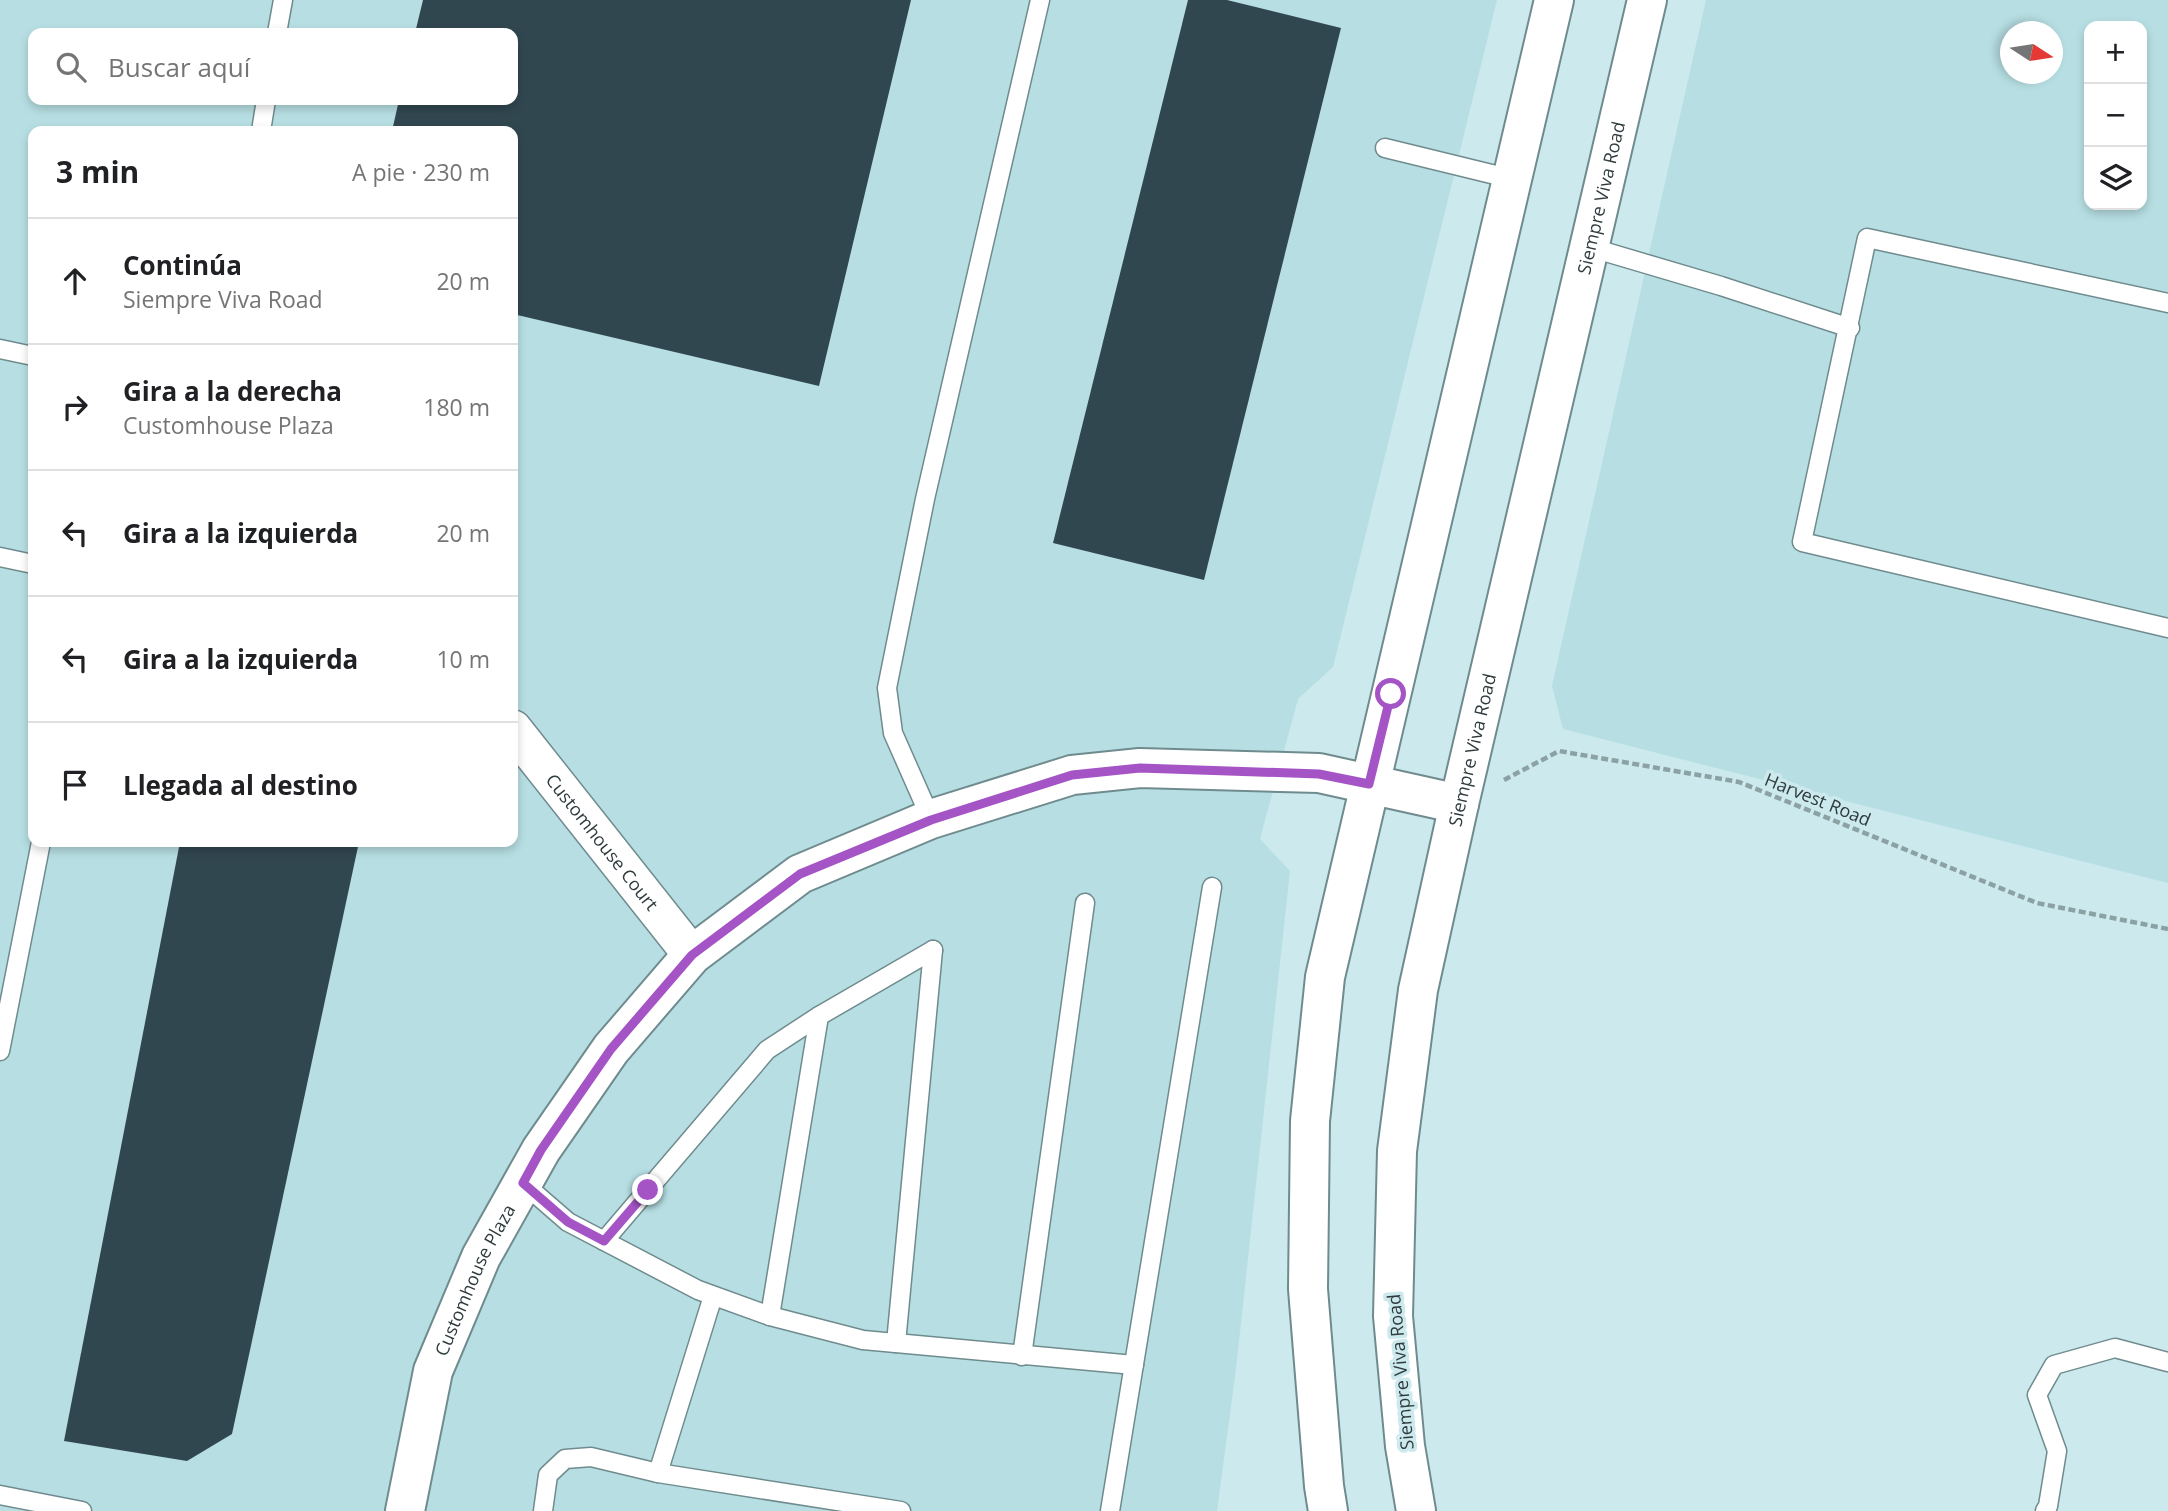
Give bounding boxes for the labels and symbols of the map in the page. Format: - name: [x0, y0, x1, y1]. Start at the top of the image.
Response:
- north arrow: [2000, 21, 2063, 84]
- street label: Siempre Viva Road: [1571, 119, 1630, 277]
- street label: Siempre Viva Road: [1442, 671, 1501, 829]
- route start: [1375, 678, 1406, 709]
- street label: Harvest Road: [1761, 767, 1875, 831]
- street label: Customhouse Court: [541, 769, 664, 915]
- route end: [632, 1174, 663, 1205]
- street label: Customhouse Plaza: [429, 1200, 520, 1359]
- street label: Siempre Viva Road: [1381, 1293, 1419, 1451]

